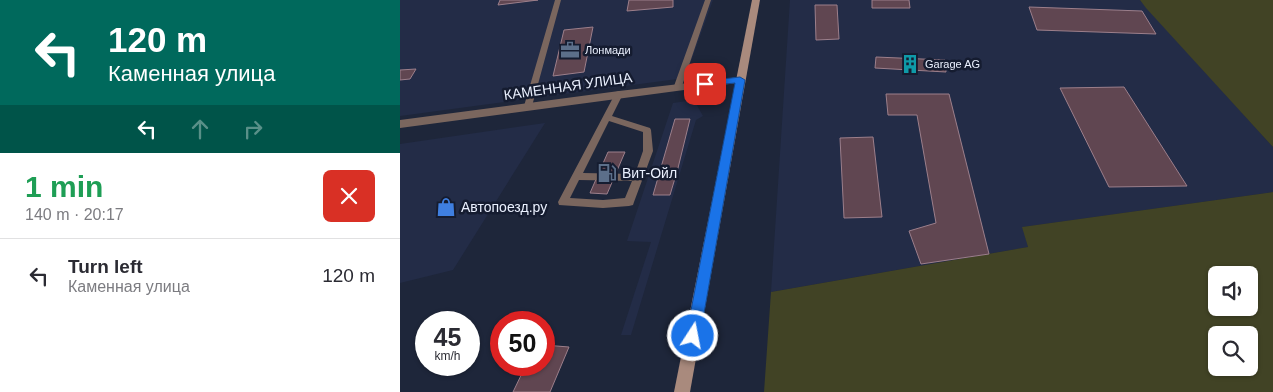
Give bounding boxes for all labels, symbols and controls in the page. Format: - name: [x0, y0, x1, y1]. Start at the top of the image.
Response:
- icon: left: [25, 20, 90, 85]
- text: 120 m: [108, 20, 207, 59]
- office icon: Лонмади: [559, 39, 581, 61]
- place label: Лонмади: [585, 44, 631, 56]
- building icon: Garage AG: [899, 53, 921, 75]
- place label: Garage AG: [925, 58, 980, 70]
- text: Каменная улица: [108, 61, 275, 86]
- pin: [684, 63, 726, 105]
- street label: КАМЕННАЯ УЛИЦА: [503, 69, 634, 103]
- icon: arrive: [691, 70, 719, 98]
- icon: left: [133, 115, 161, 143]
- icon: ahead: [186, 115, 214, 143]
- icon: right: [239, 115, 267, 143]
- fuel station icon: Вит-Ойл: [596, 162, 618, 184]
- place label: Вит-Ойл: [622, 165, 677, 181]
- text: 1 min: [25, 170, 103, 203]
- button: close: [323, 170, 375, 222]
- shop icon: Автопоезд.ру: [435, 196, 457, 218]
- place label: Автопоезд.ру: [461, 199, 547, 215]
- text: 140 m · 20:17: [25, 206, 124, 223]
- text: Turn left: [68, 256, 143, 277]
- icon: left: [25, 262, 53, 290]
- text: 120 m: [322, 265, 375, 286]
- map controls: [1208, 266, 1258, 376]
- button: sound: [1208, 266, 1258, 316]
- text: Каменная улица: [68, 278, 190, 295]
- position arrow: [666, 309, 718, 361]
- speed limit sign: 50: [490, 311, 555, 376]
- text: 45: [434, 323, 461, 351]
- button: search: [1208, 326, 1258, 376]
- text: km/h: [434, 349, 461, 363]

